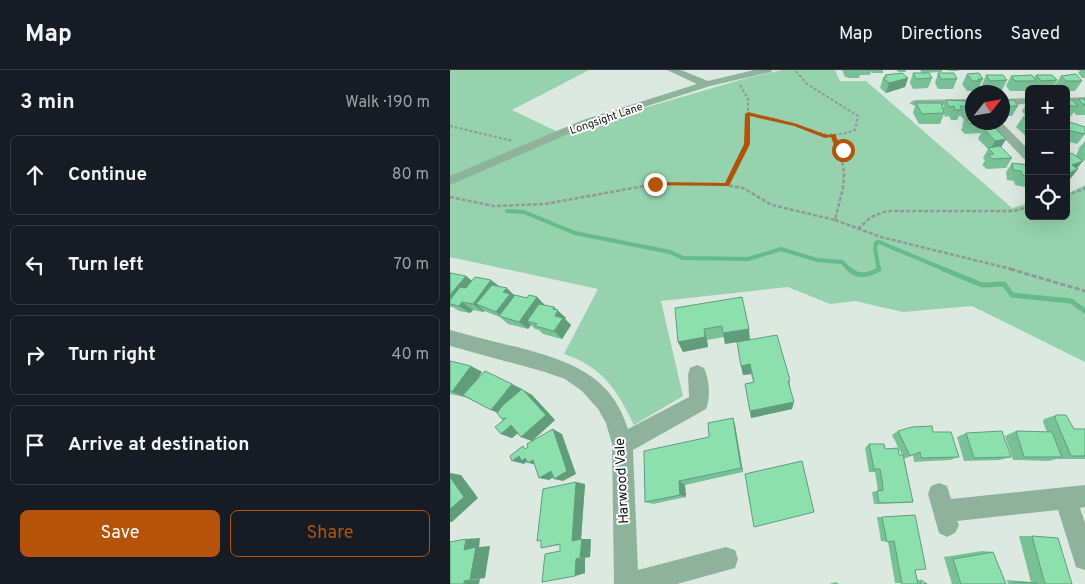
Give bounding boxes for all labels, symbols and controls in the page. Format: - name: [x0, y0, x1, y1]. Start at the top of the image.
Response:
- text: Map: [25, 20, 72, 50]
- text: Map: [839, 23, 873, 46]
- text: Directions: [901, 23, 983, 46]
- text: Saved: [1011, 23, 1060, 46]
- north arrow: [965, 85, 1010, 130]
- map controls: [1025, 85, 1070, 220]
- button: +: [1025, 85, 1070, 130]
- text: 3 min: [20, 89, 75, 116]
- text: Walk · 190 m: [345, 93, 430, 113]
- street label: Longsight Lane: [568, 100, 645, 138]
- button: −: [1025, 130, 1070, 175]
- route start: [832, 139, 855, 162]
- icon: ahead: [21, 161, 49, 189]
- text: Continue: [68, 163, 147, 187]
- text: 80 m: [392, 165, 429, 185]
- route end: [644, 173, 667, 196]
- button: locate: [1025, 175, 1070, 220]
- icon: left: [21, 251, 49, 279]
- text: Turn left: [68, 253, 144, 277]
- text: 70 m: [394, 255, 429, 275]
- icon: right: [21, 341, 49, 369]
- text: Turn right: [68, 343, 156, 367]
- text: 40 m: [391, 345, 429, 365]
- icon: arrive: [21, 431, 49, 459]
- text: Arrive at destination: [68, 433, 249, 457]
- street label: Harwood Vale: [612, 438, 633, 524]
- button: Save: [20, 510, 220, 557]
- button: Share: [230, 510, 430, 557]

